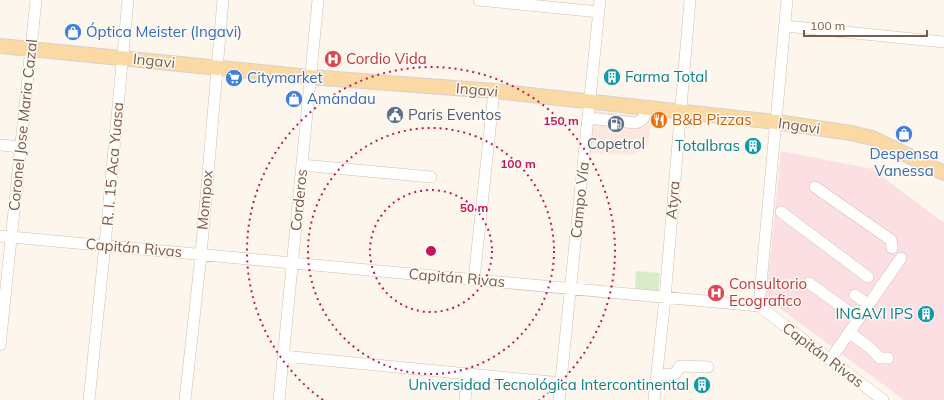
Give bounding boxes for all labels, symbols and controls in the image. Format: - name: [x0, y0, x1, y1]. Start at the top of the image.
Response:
- scale bar: [804, 12, 927, 38]
- text: 100 m: [810, 18, 845, 33]
- shop icon: Óptica Meister (Ingavi): [63, 22, 83, 42]
- place label: Óptica Meister (Ingavi): [86, 22, 242, 41]
- street label: Coronel Jose Maria Cazal: [4, 38, 41, 212]
- street label: Ingavi: [132, 49, 176, 72]
- hospital icon: Cordio Vida: [323, 49, 343, 69]
- place label: Cordio Vida: [346, 49, 427, 68]
- building icon: Farma Total: [602, 67, 622, 87]
- place label: Farma Total: [625, 67, 708, 86]
- supermarket icon: Citymarket: [224, 68, 244, 88]
- place label: Citymarket: [247, 68, 323, 87]
- street label: Ingavi: [455, 78, 499, 101]
- shop icon: Amandau: [284, 89, 304, 109]
- place label: Amandau: [307, 89, 376, 108]
- street label: R. I. 15 Aca Yuasa: [98, 101, 127, 227]
- public building icon: Paris Eventos: [385, 105, 405, 125]
- place label: Paris Eventos: [408, 105, 501, 124]
- restaurant icon: B&B Pizzas: [649, 110, 669, 130]
- place label: B&B Pizzas: [672, 110, 752, 129]
- text: 150 m: [543, 113, 579, 128]
- street label: Ingavi: [777, 113, 821, 138]
- fuel station icon: Copetrol: [606, 114, 626, 134]
- shop icon: Despensa Vanessa: [894, 124, 914, 144]
- place label: Copetrol: [587, 134, 645, 153]
- place label: Totalbras: [675, 136, 740, 155]
- building icon: Totalbras: [743, 136, 763, 156]
- place label: Despensa Vanessa: [869, 144, 939, 180]
- text: 100 m: [500, 156, 536, 171]
- street label: Campo Vía: [566, 161, 593, 239]
- street label: Corderos: [286, 168, 311, 232]
- street label: Mompox: [192, 169, 217, 231]
- street label: Atyra: [661, 180, 684, 220]
- text: 50 m: [460, 200, 488, 215]
- street label: Capitán Rivas: [85, 234, 183, 261]
- centre of rings: [424, 244, 438, 258]
- street label: Capitán Rivas: [408, 264, 506, 291]
- place label: Consultorio Ecografico: [729, 274, 807, 310]
- hospital icon: Consultorio Ecografico: [706, 283, 726, 303]
- place label: INGAVI IPS: [835, 304, 913, 323]
- building icon: INGAVI IPS: [916, 304, 936, 324]
- street label: Capitán Rivas: [779, 318, 868, 391]
- place label: Universidad Tecnológica Intercontinental: [408, 375, 689, 394]
- building icon: Universidad Tecnológica Intercontinental: [692, 375, 712, 395]

